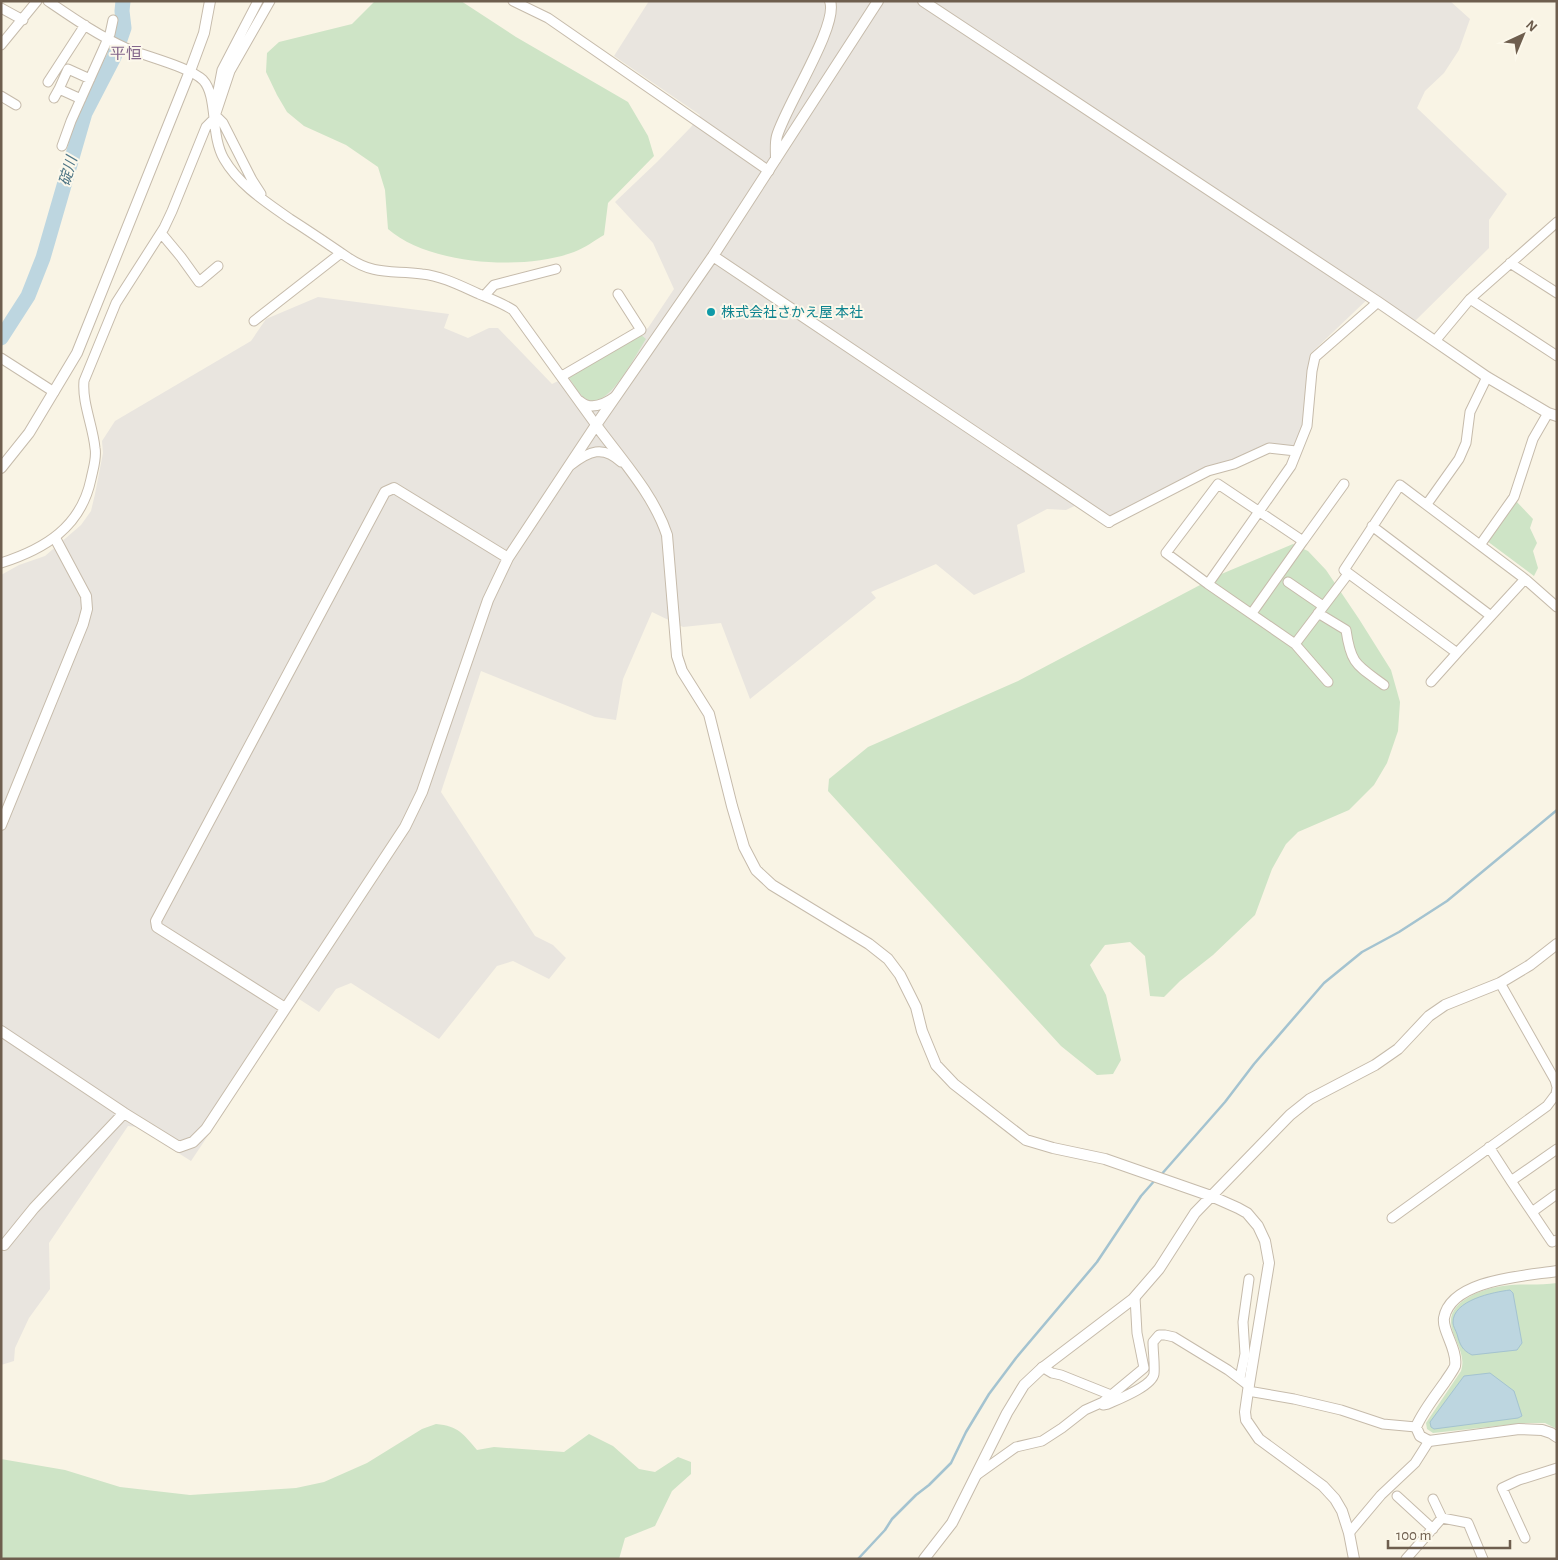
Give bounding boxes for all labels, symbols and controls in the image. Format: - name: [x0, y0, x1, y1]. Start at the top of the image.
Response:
- north arrow: [1498, 10, 1548, 60]
- text: N: [1523, 18, 1540, 35]
- district label: 平恒: [110, 46, 142, 62]
- water label: 碇川: [56, 152, 80, 188]
- place label: 株式会社さかえ屋 本社: [721, 305, 863, 320]
- marker: 株式会社さかえ屋 本社: [705, 306, 717, 318]
- scale bar: [1388, 1518, 1510, 1550]
- text: 100 m: [1396, 1528, 1431, 1543]

